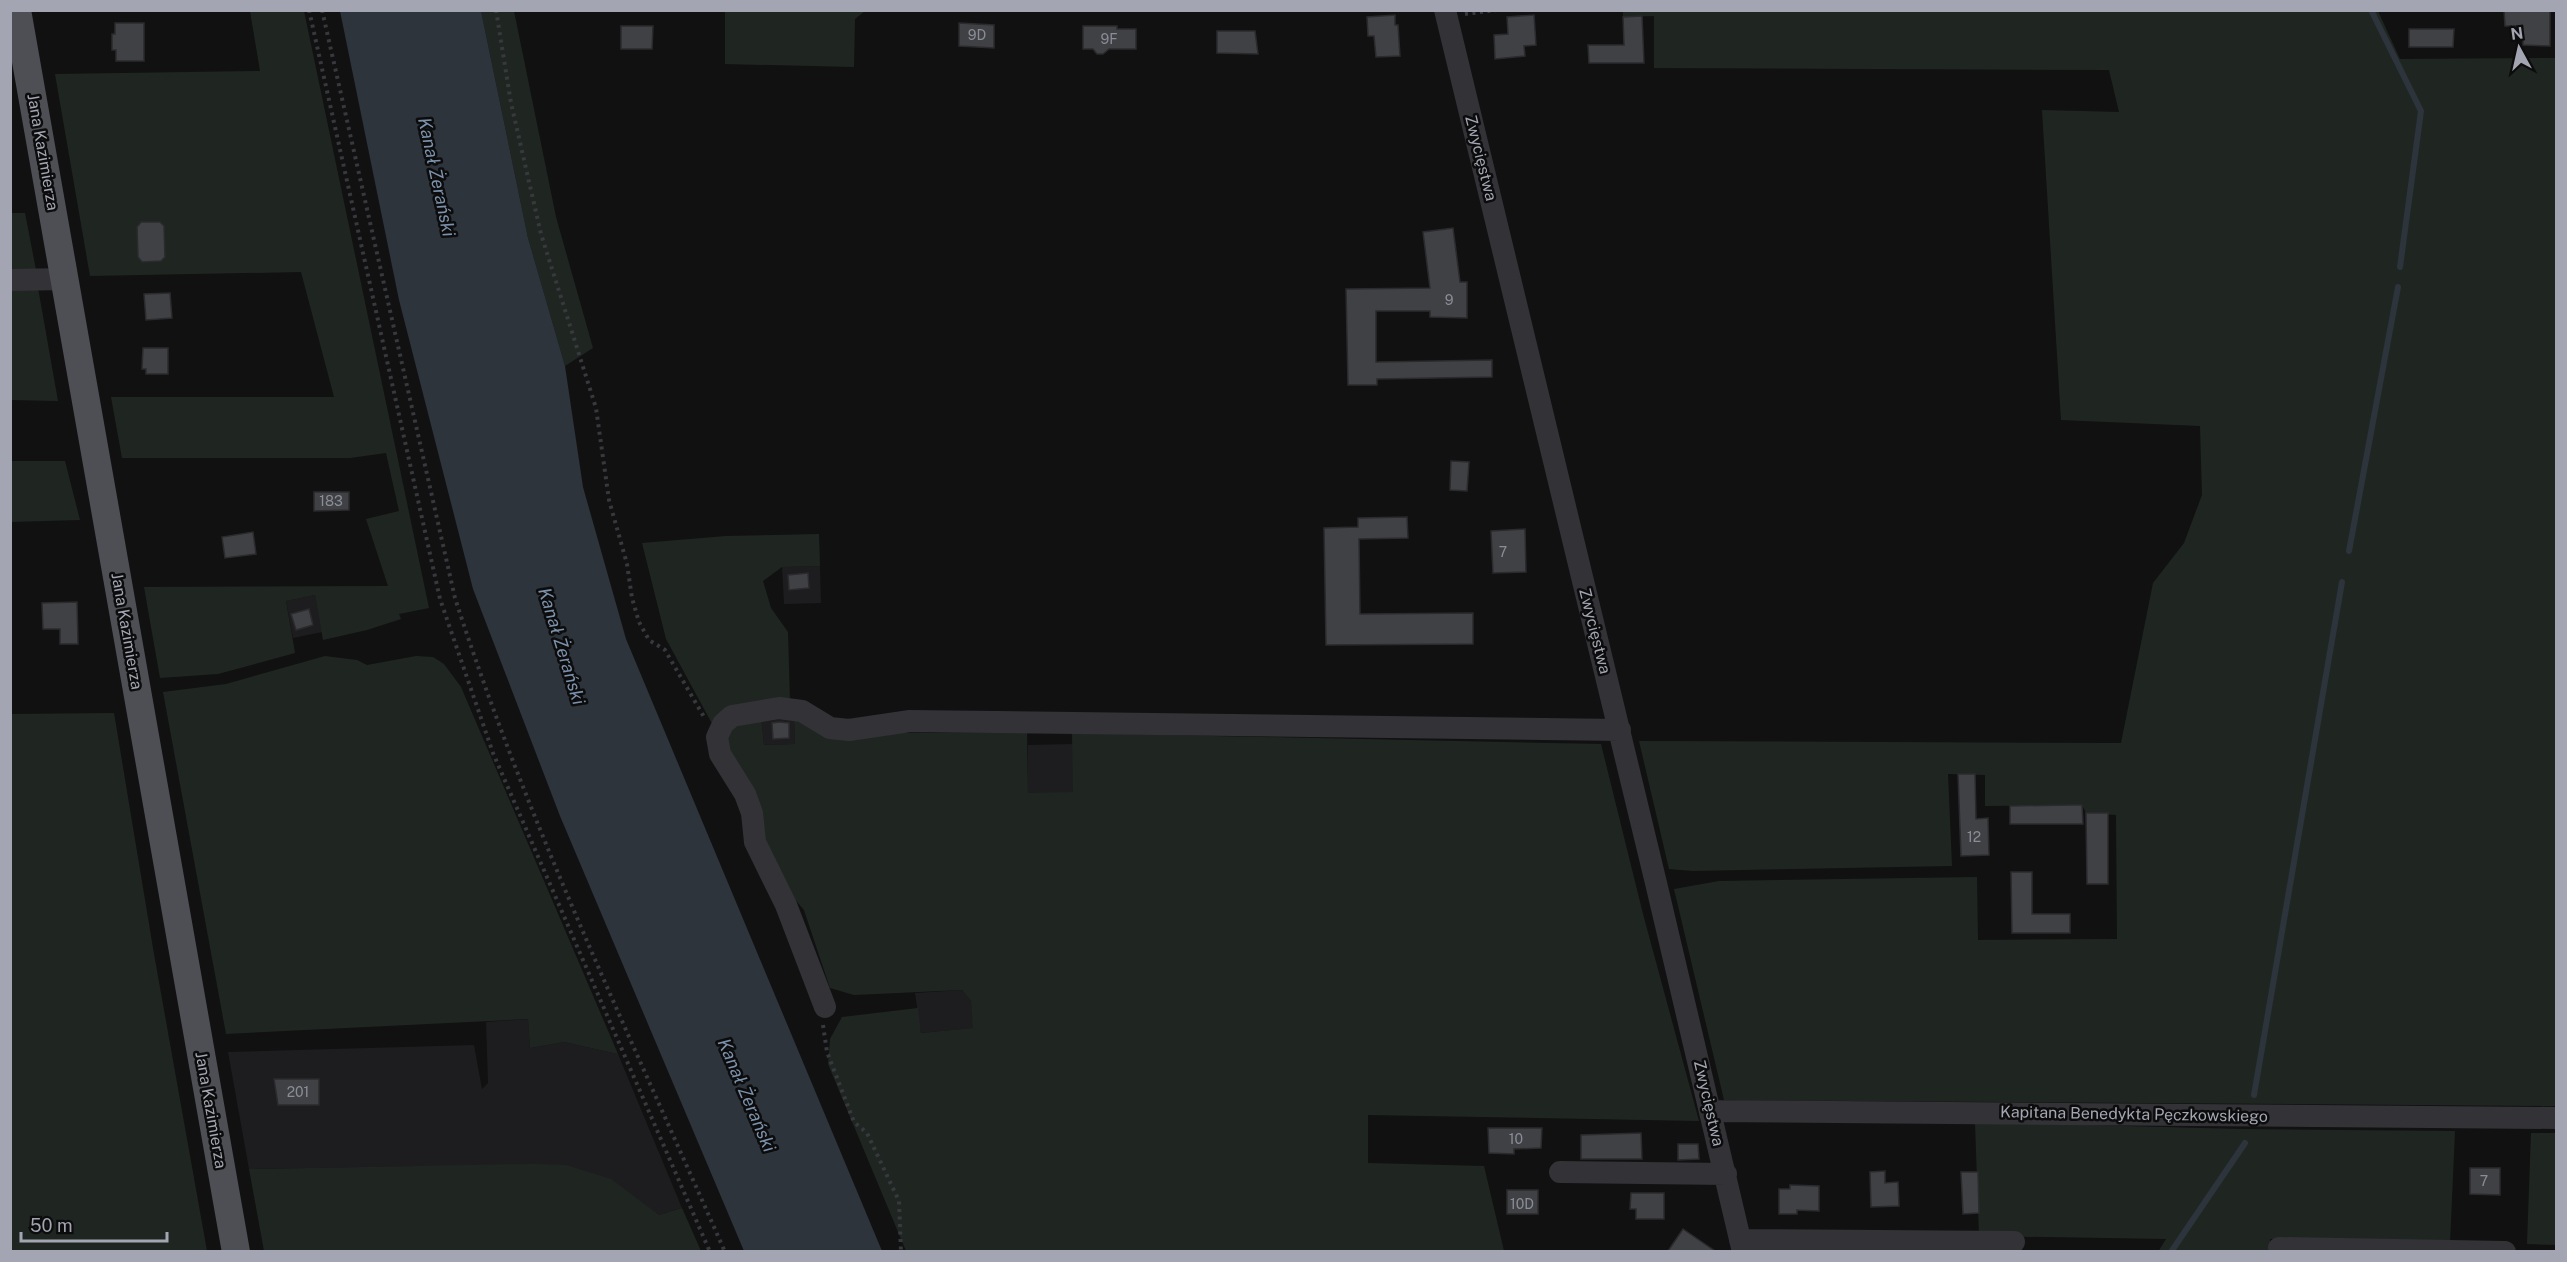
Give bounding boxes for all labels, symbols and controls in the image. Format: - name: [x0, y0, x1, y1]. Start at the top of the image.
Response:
- north arrow: [2489, 18, 2549, 78]
- text: N: [2509, 23, 2525, 44]
- house number: 9D: [968, 27, 986, 43]
- house number: 9F: [1100, 31, 1118, 47]
- street label: Jana Kazimierza: [23, 92, 63, 212]
- street label: Zwycięstwa: [1461, 113, 1501, 203]
- water label: Kanał Żerański: [414, 115, 461, 239]
- house number: 9: [1445, 292, 1454, 308]
- house number: 183: [319, 493, 343, 509]
- house number: 7: [1499, 544, 1507, 560]
- street label: Jana Kazimierza: [107, 571, 147, 691]
- water label: Kanał Żerański: [534, 585, 591, 708]
- street label: Zwycięstwa: [1575, 586, 1615, 676]
- house number: 12: [1967, 829, 1981, 845]
- water label: Kanał Żerański: [714, 1035, 782, 1155]
- street label: Jana Kazimierza: [191, 1050, 231, 1170]
- street label: Zwycięstwa: [1690, 1058, 1728, 1148]
- house number: 201: [287, 1084, 309, 1100]
- street label: Kapitana Benedykta Pęczkowskiego: [2000, 1102, 2268, 1126]
- house number: 10: [1509, 1131, 1523, 1147]
- house number: 7: [2480, 1173, 2488, 1189]
- house number: 10D: [1510, 1196, 1534, 1212]
- scale bar: [21, 1205, 166, 1243]
- text: 50 m: [30, 1215, 73, 1236]

